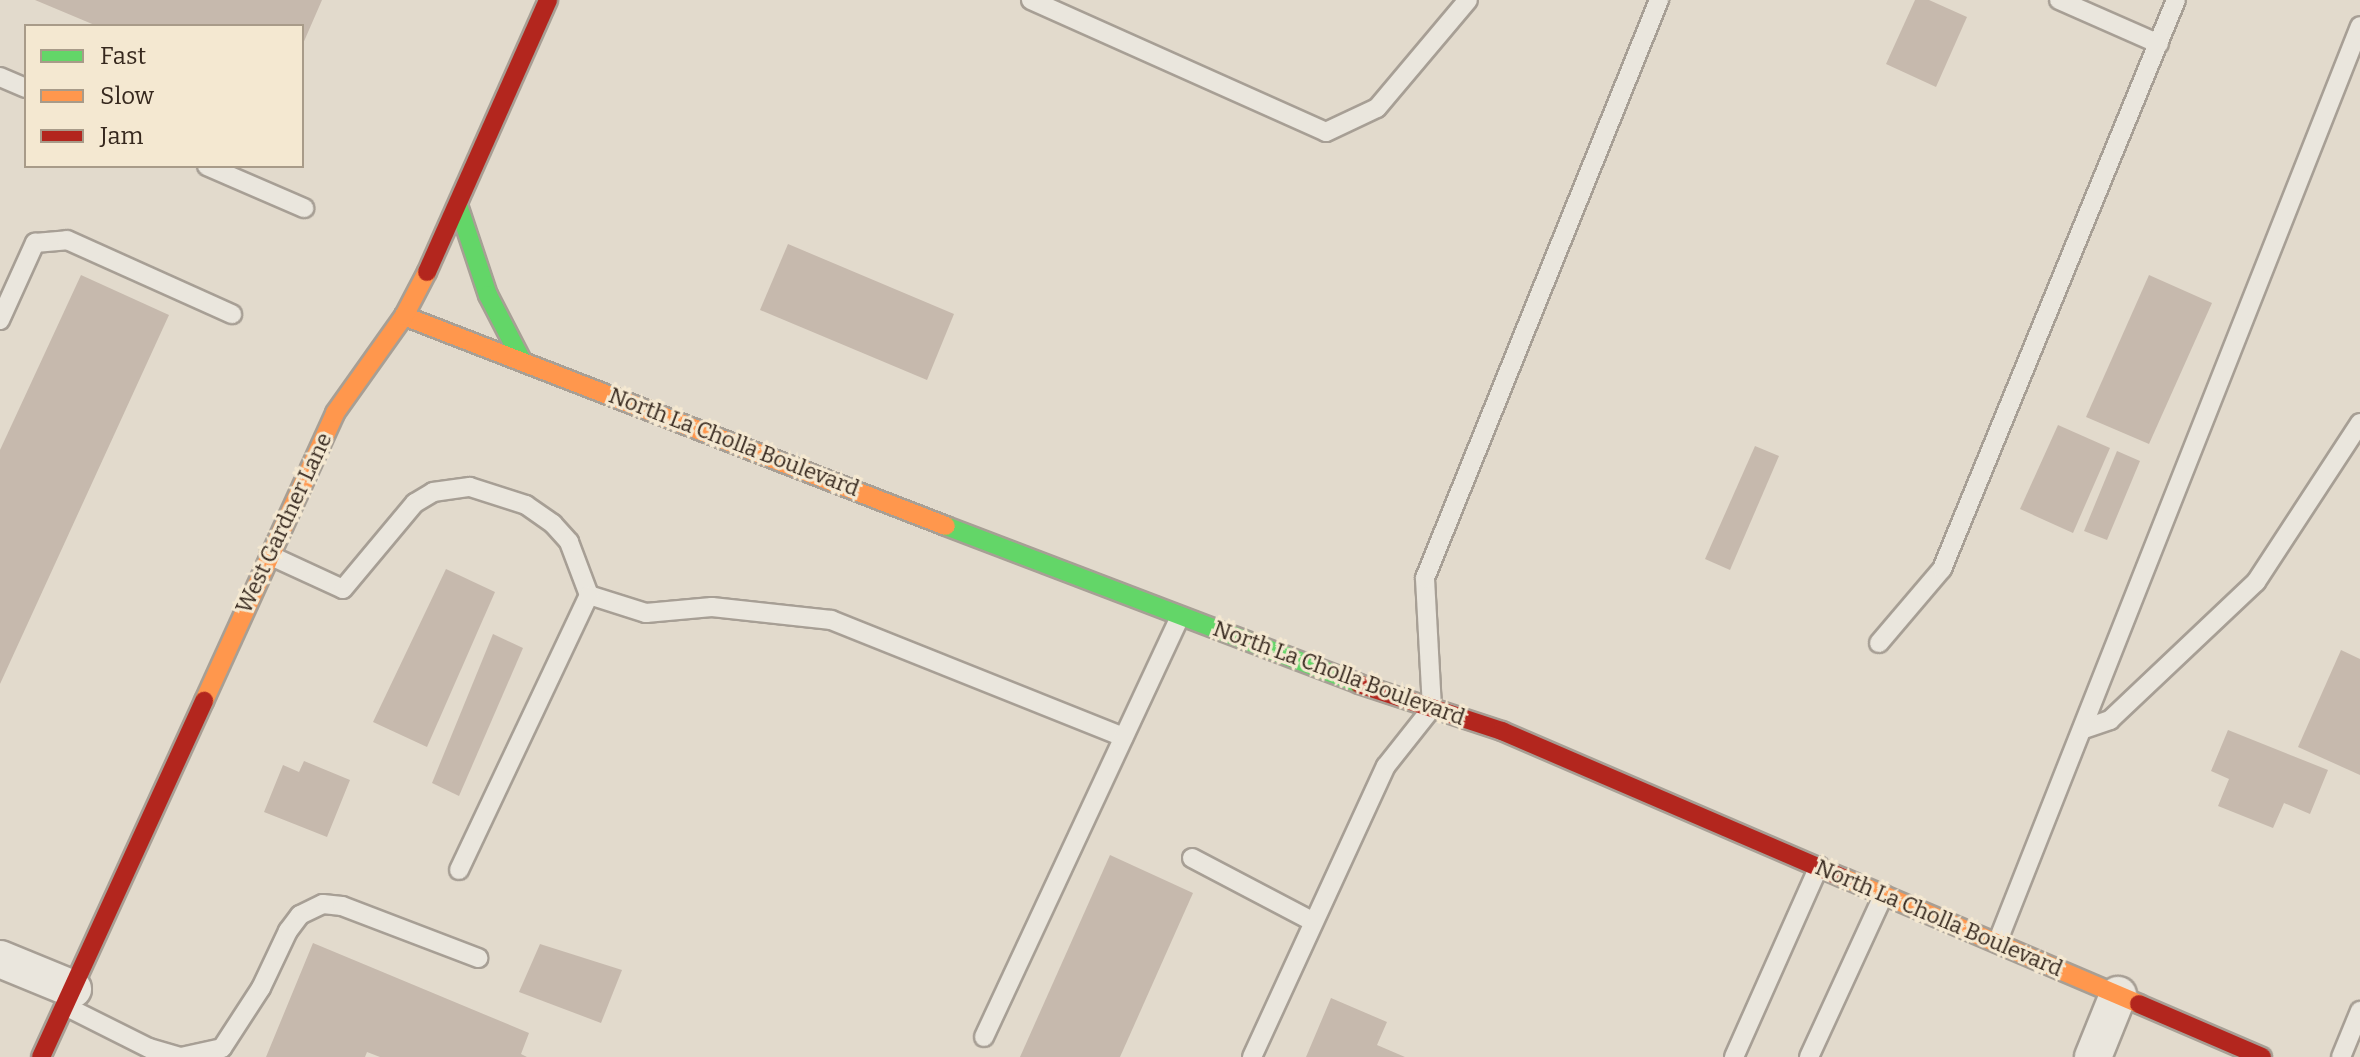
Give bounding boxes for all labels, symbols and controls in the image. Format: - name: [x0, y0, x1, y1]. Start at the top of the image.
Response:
- legend: [24, 24, 304, 168]
- text: Fast: [100, 42, 146, 70]
- text: Slow: [100, 82, 154, 110]
- text: Jam: [100, 122, 143, 150]
- street label: North La Cholla Boulevard: [605, 382, 863, 502]
- street label: West Gardner Lane: [231, 429, 337, 617]
- street label: North La Cholla Boulevard: [1210, 615, 1468, 731]
- street label: North La Cholla Boulevard: [1811, 854, 2067, 982]

